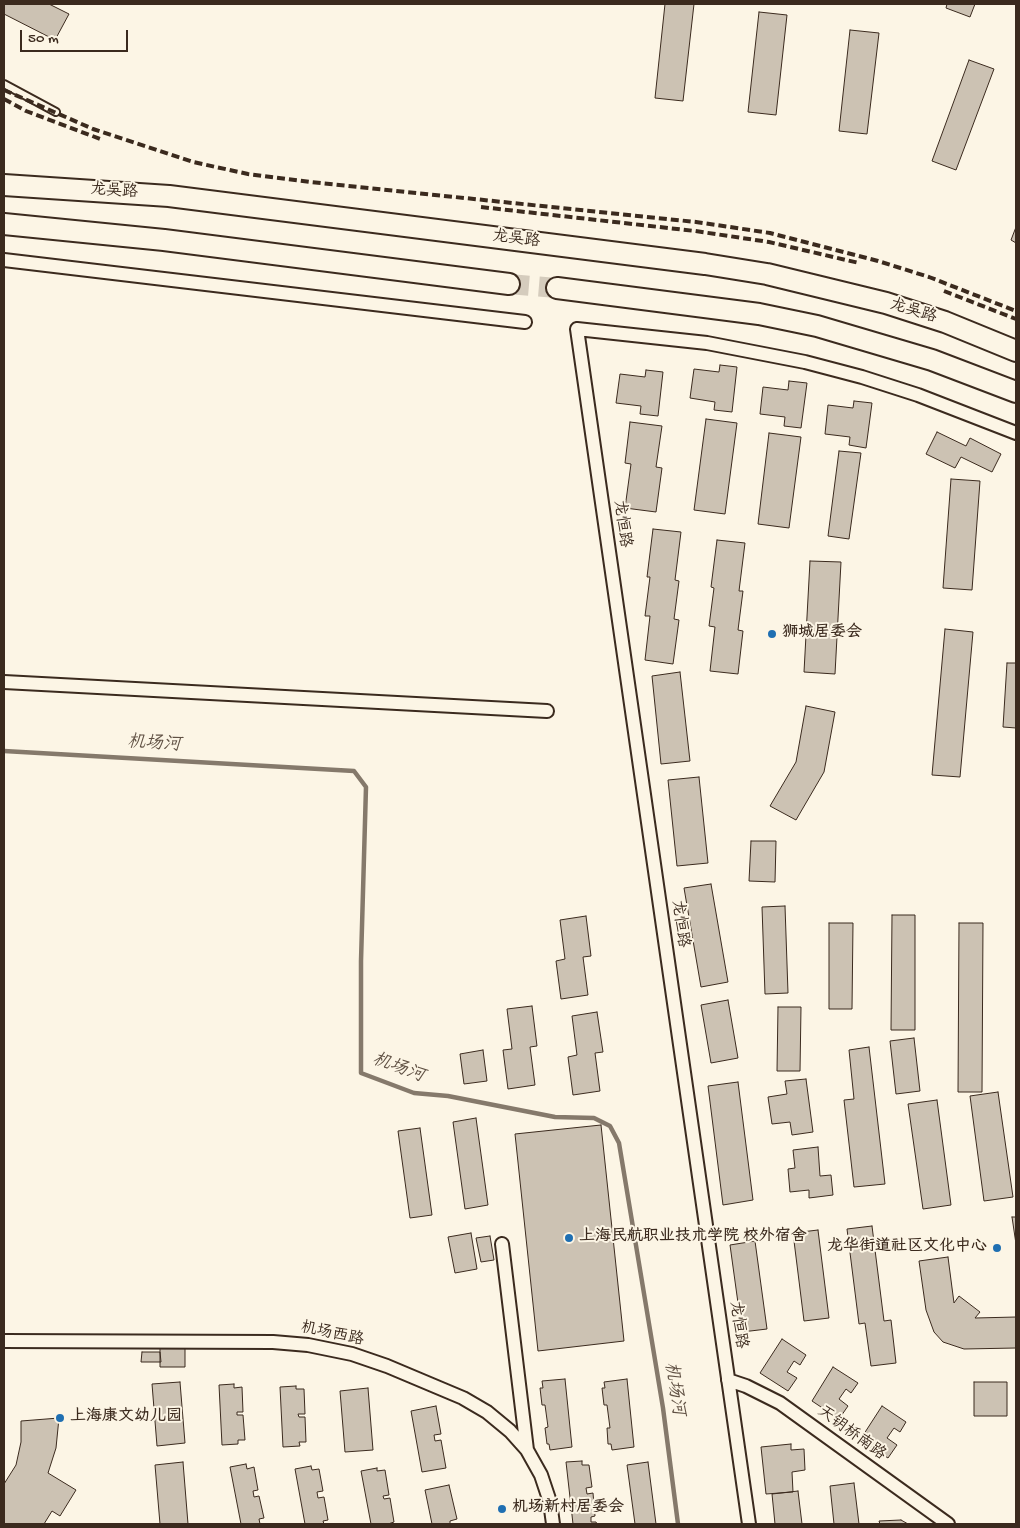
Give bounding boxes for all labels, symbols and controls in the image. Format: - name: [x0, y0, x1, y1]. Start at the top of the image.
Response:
- scale bar: [22, 20, 130, 52]
- text: 50 m: [28, 30, 59, 48]
- street label: 龙吴路: [89, 181, 139, 203]
- street label: 龙吴路: [491, 228, 541, 252]
- street label: 龙吴路: [887, 296, 939, 328]
- street label: 龙恒路: [608, 499, 634, 549]
- place label: 狮城居委会: [782, 624, 862, 644]
- marker: 狮城居委会: [766, 628, 778, 640]
- water label: 机场河: [126, 733, 182, 757]
- street label: 龙恒路: [666, 899, 692, 949]
- water label: 机场河: [369, 1050, 427, 1088]
- place label: 上海民航职业技术学院 校外宿舍: [579, 1228, 807, 1248]
- marker: 上海民航职业技术学院 校外宿舍: [563, 1232, 575, 1244]
- place label: 龙华街道社区文化中心: [827, 1238, 987, 1258]
- marker: 龙华街道社区文化中心: [991, 1242, 1003, 1254]
- street label: 龙恒路: [724, 1300, 750, 1350]
- street label: 机场西路: [299, 1319, 365, 1351]
- water label: 机场河: [658, 1361, 688, 1417]
- street label: 天钥桥南路: [813, 1403, 889, 1465]
- place label: 上海康文幼儿园: [70, 1408, 182, 1428]
- marker: 上海康文幼儿园: [54, 1412, 66, 1424]
- place label: 机场新村居委会: [512, 1499, 624, 1519]
- marker: 机场新村居委会: [496, 1503, 508, 1515]

